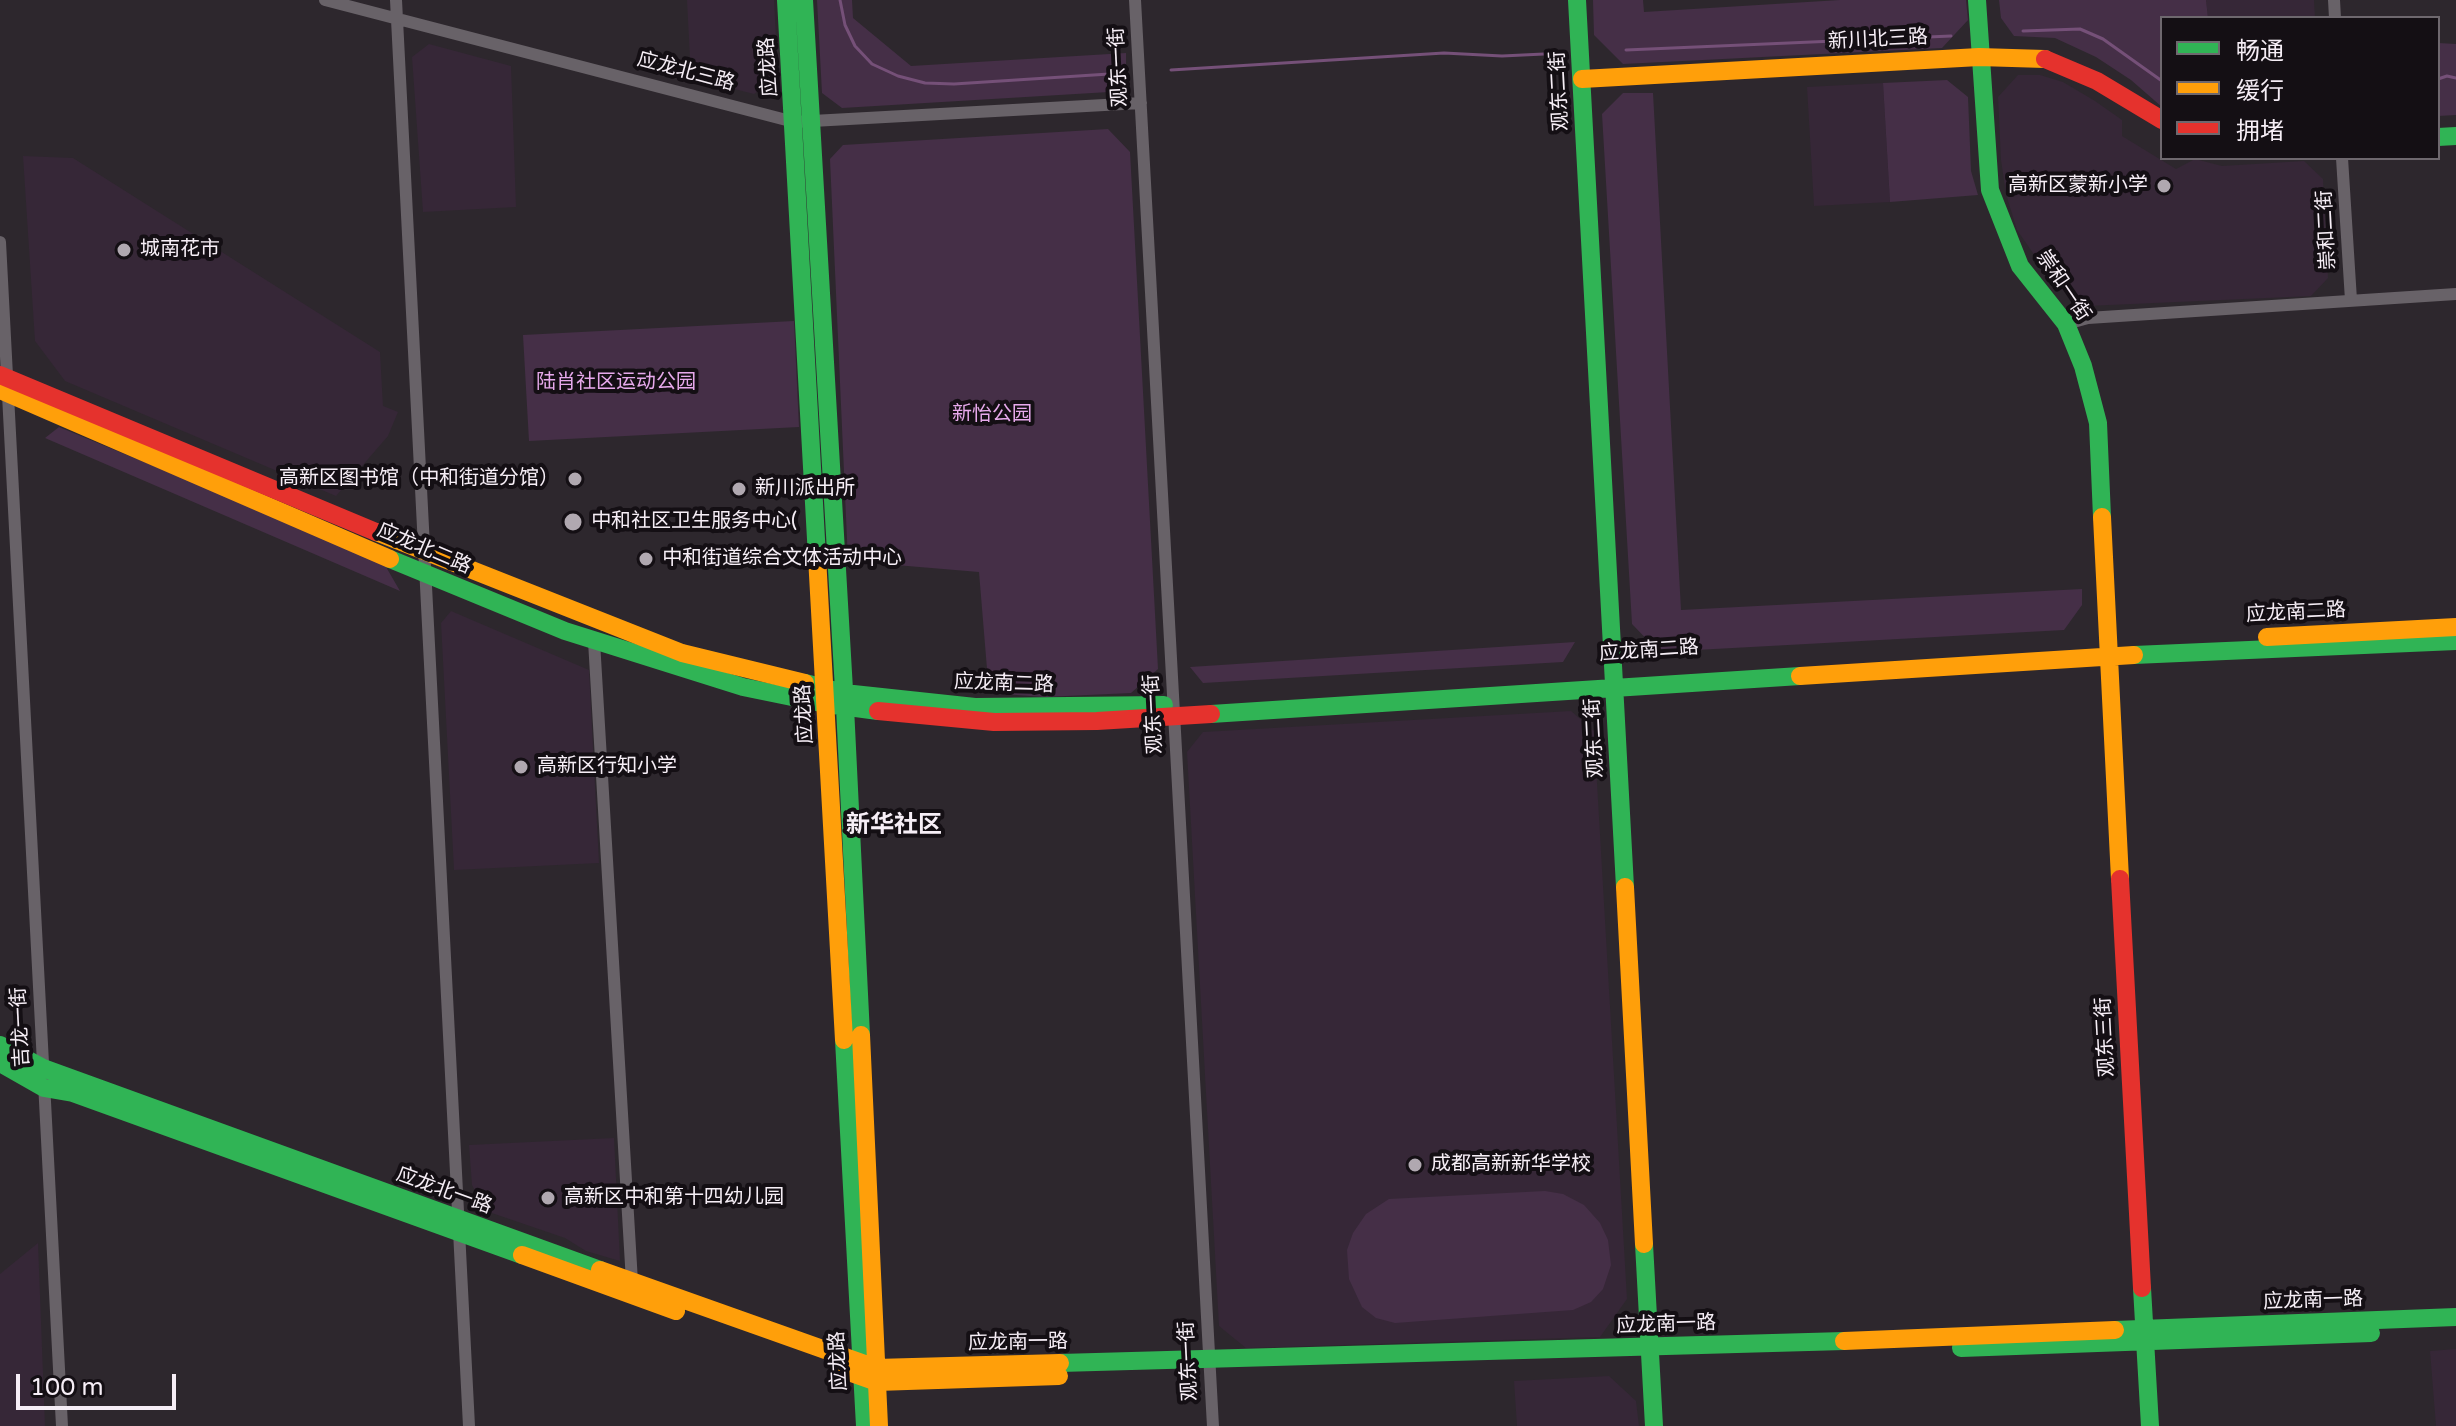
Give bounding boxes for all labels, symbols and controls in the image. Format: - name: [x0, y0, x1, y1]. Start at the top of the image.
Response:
- legend: [2160, 16, 2440, 160]
- street label: 新川北三路: [1827, 25, 1929, 55]
- street label: 观东一街: [1105, 26, 1133, 108]
- street label: 应龙路: [755, 36, 783, 98]
- text: 畅通: [2236, 37, 2284, 66]
- street label: 应龙北三路: [635, 47, 737, 97]
- street label: 观东二街: [1546, 50, 1574, 132]
- text: 缓行: [2236, 77, 2284, 106]
- text: 拥堵: [2236, 117, 2284, 146]
- place label: 高新区蒙新小学: [2008, 174, 2148, 198]
- marker: 高新区蒙新小学: [2155, 177, 2173, 195]
- street label: 崇和二街: [2313, 189, 2341, 271]
- place label: 城南花市: [140, 238, 220, 262]
- marker: 城南花市: [115, 241, 133, 259]
- street label: 崇和一街: [2031, 246, 2095, 326]
- park label: 陆肖社区运动公园: [536, 371, 696, 395]
- park label: 新怡公园: [952, 403, 1032, 427]
- place label: 高新区图书馆（中和街道分馆）: [279, 467, 559, 491]
- marker: 高新区图书馆（中和街道分馆）: [566, 470, 584, 488]
- place label: 新川派出所: [755, 477, 855, 501]
- marker: 新川派出所: [730, 480, 748, 498]
- place label: 中和社区卫生服务中心(: [591, 510, 797, 534]
- marker: 中和社区卫生服务中心(: [562, 511, 584, 533]
- street label: 应龙北二路: [373, 518, 475, 580]
- place label: 中和街道综合文体活动中心: [662, 547, 902, 571]
- marker: 中和街道综合文体活动中心: [637, 550, 655, 568]
- street label: 应龙南二路: [2245, 598, 2347, 628]
- street label: 应龙南二路: [1598, 636, 1700, 666]
- street label: 应龙南二路: [954, 670, 1054, 698]
- street label: 观东一街: [1140, 673, 1168, 755]
- street label: 应龙路: [791, 683, 819, 745]
- street label: 观东二街: [1581, 697, 1609, 779]
- place label: 高新区行知小学: [537, 755, 677, 779]
- marker: 高新区行知小学: [512, 758, 530, 776]
- district label: 新华社区: [846, 812, 942, 840]
- street label: 吉龙一街: [7, 986, 35, 1068]
- street label: 观东三街: [2092, 996, 2120, 1078]
- place label: 成都高新新华学校: [1431, 1153, 1591, 1177]
- marker: 成都高新新华学校: [1406, 1156, 1424, 1174]
- street label: 应龙北一路: [393, 1163, 495, 1219]
- place label: 高新区中和第十四幼儿园: [564, 1186, 784, 1210]
- marker: 高新区中和第十四幼儿园: [539, 1189, 557, 1207]
- street label: 应龙南一路: [2263, 1287, 2363, 1315]
- street label: 应龙南一路: [1616, 1311, 1716, 1339]
- street label: 观东一街: [1175, 1320, 1203, 1402]
- street label: 应龙路: [825, 1330, 853, 1392]
- street label: 应龙南一路: [968, 1330, 1068, 1356]
- scale bar: [20, 1358, 180, 1408]
- text: 100 m: [30, 1373, 104, 1402]

